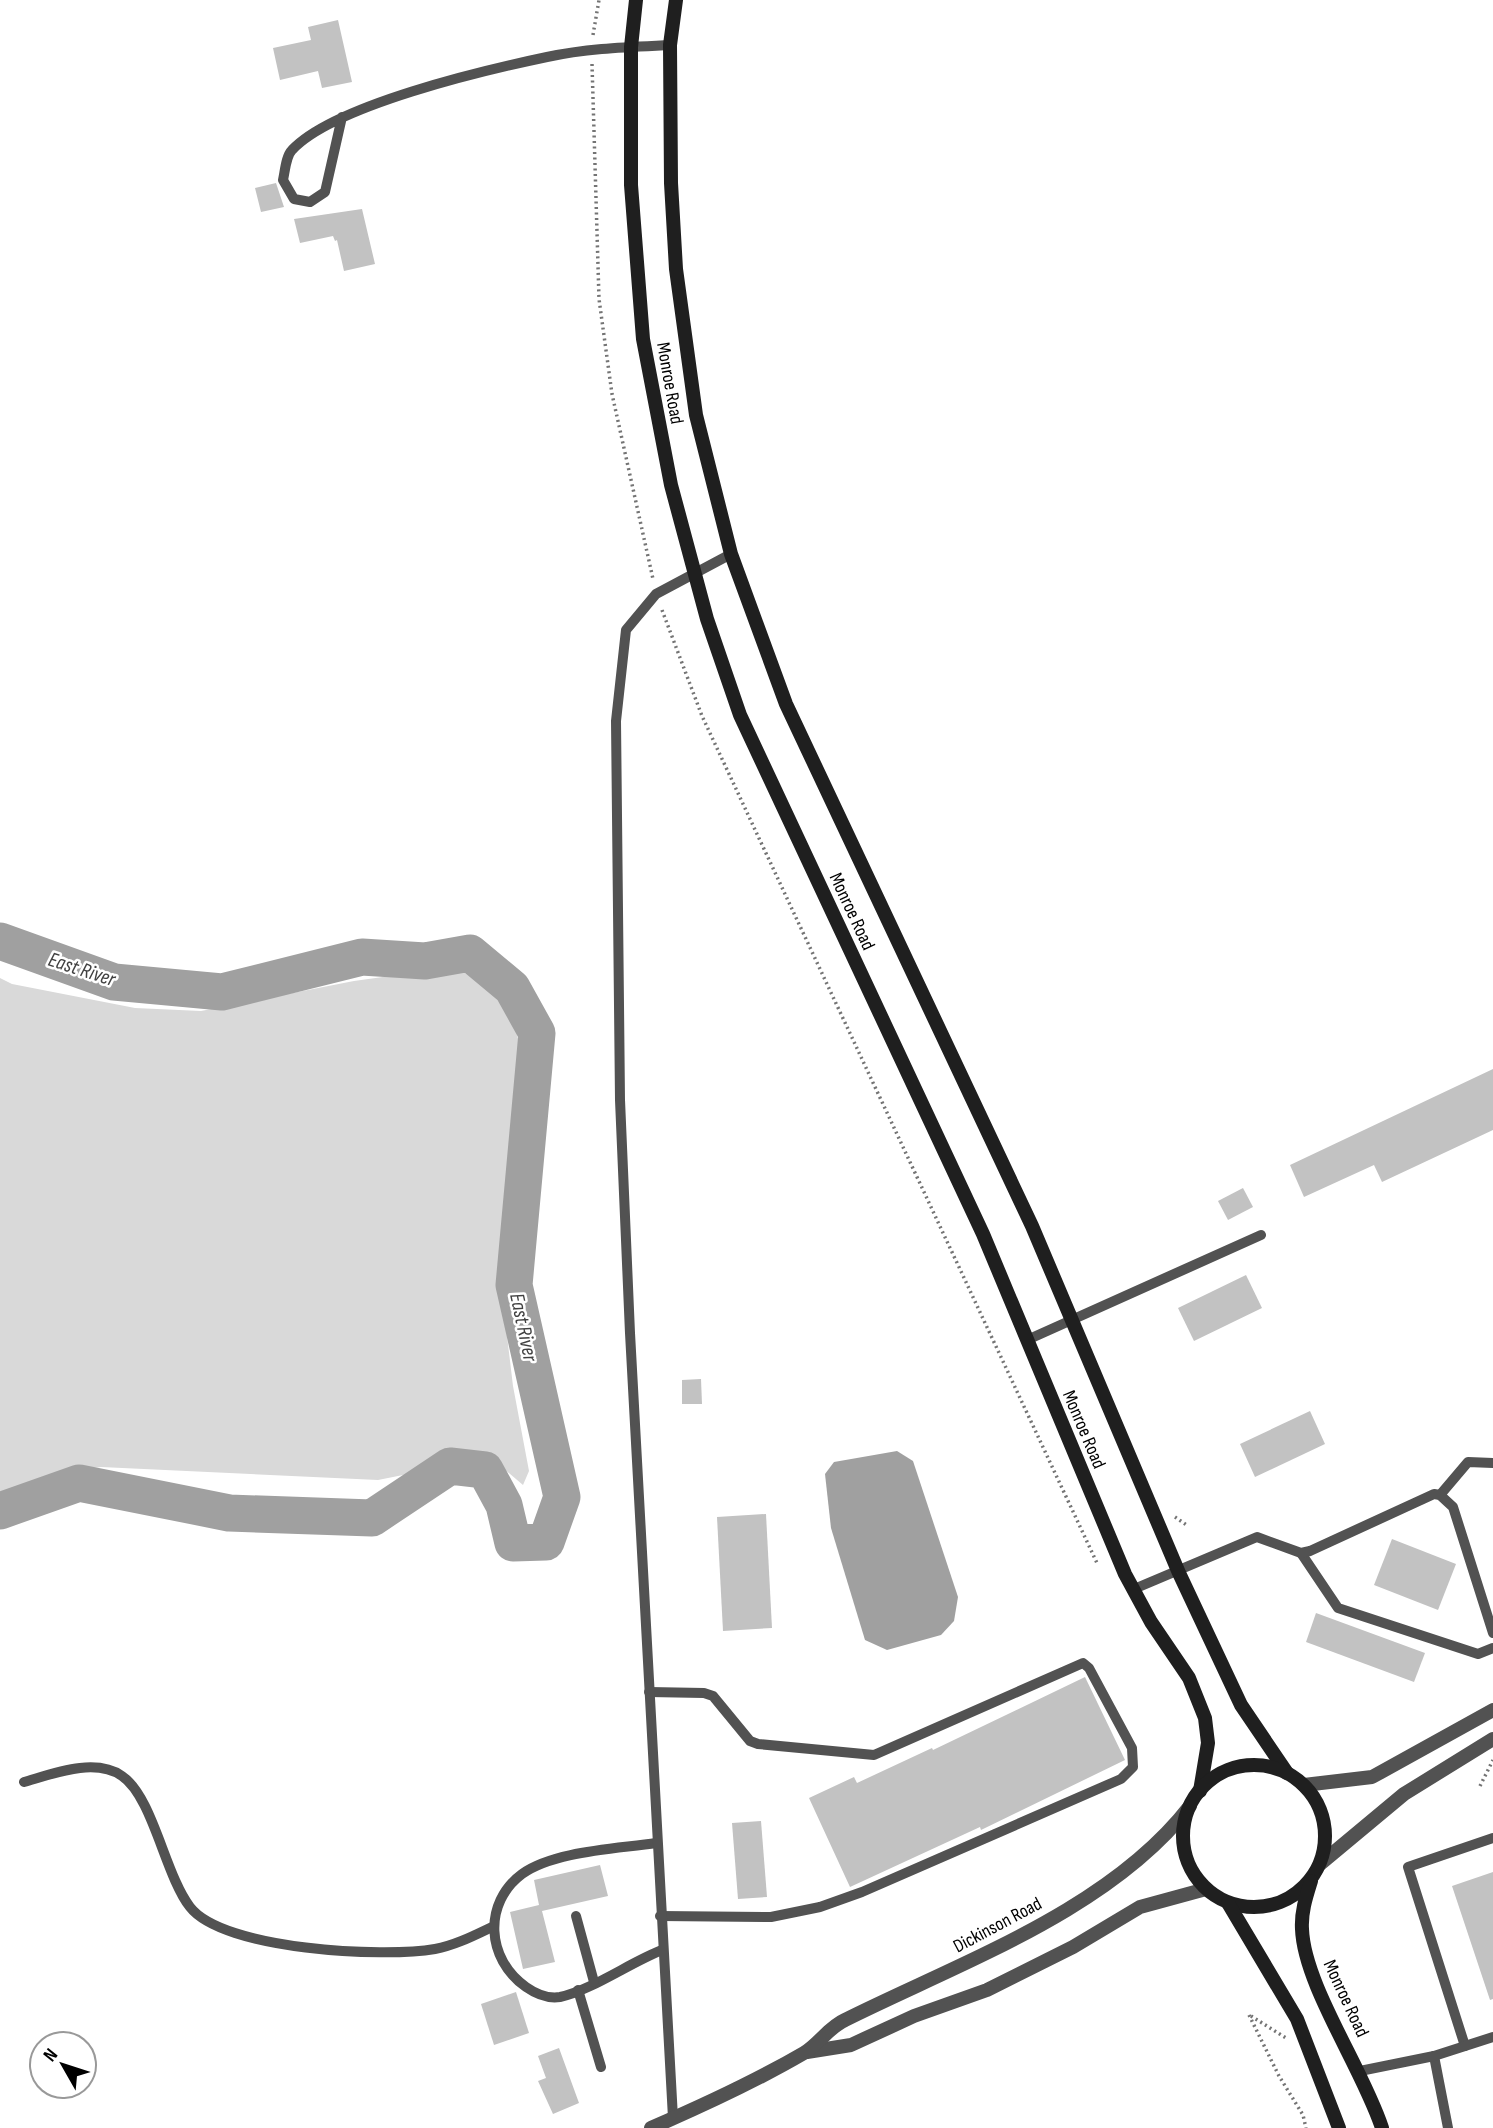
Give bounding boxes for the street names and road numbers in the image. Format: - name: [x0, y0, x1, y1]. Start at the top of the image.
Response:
- street label: Monroe Road: [651, 341, 688, 426]
- street label: Monroe Road: [824, 869, 880, 954]
- street label: Monroe Road: [1057, 1387, 1110, 1472]
- street label: Dickinson Road: [950, 1892, 1046, 1958]
- street label: Monroe Road: [1318, 1956, 1374, 2041]

